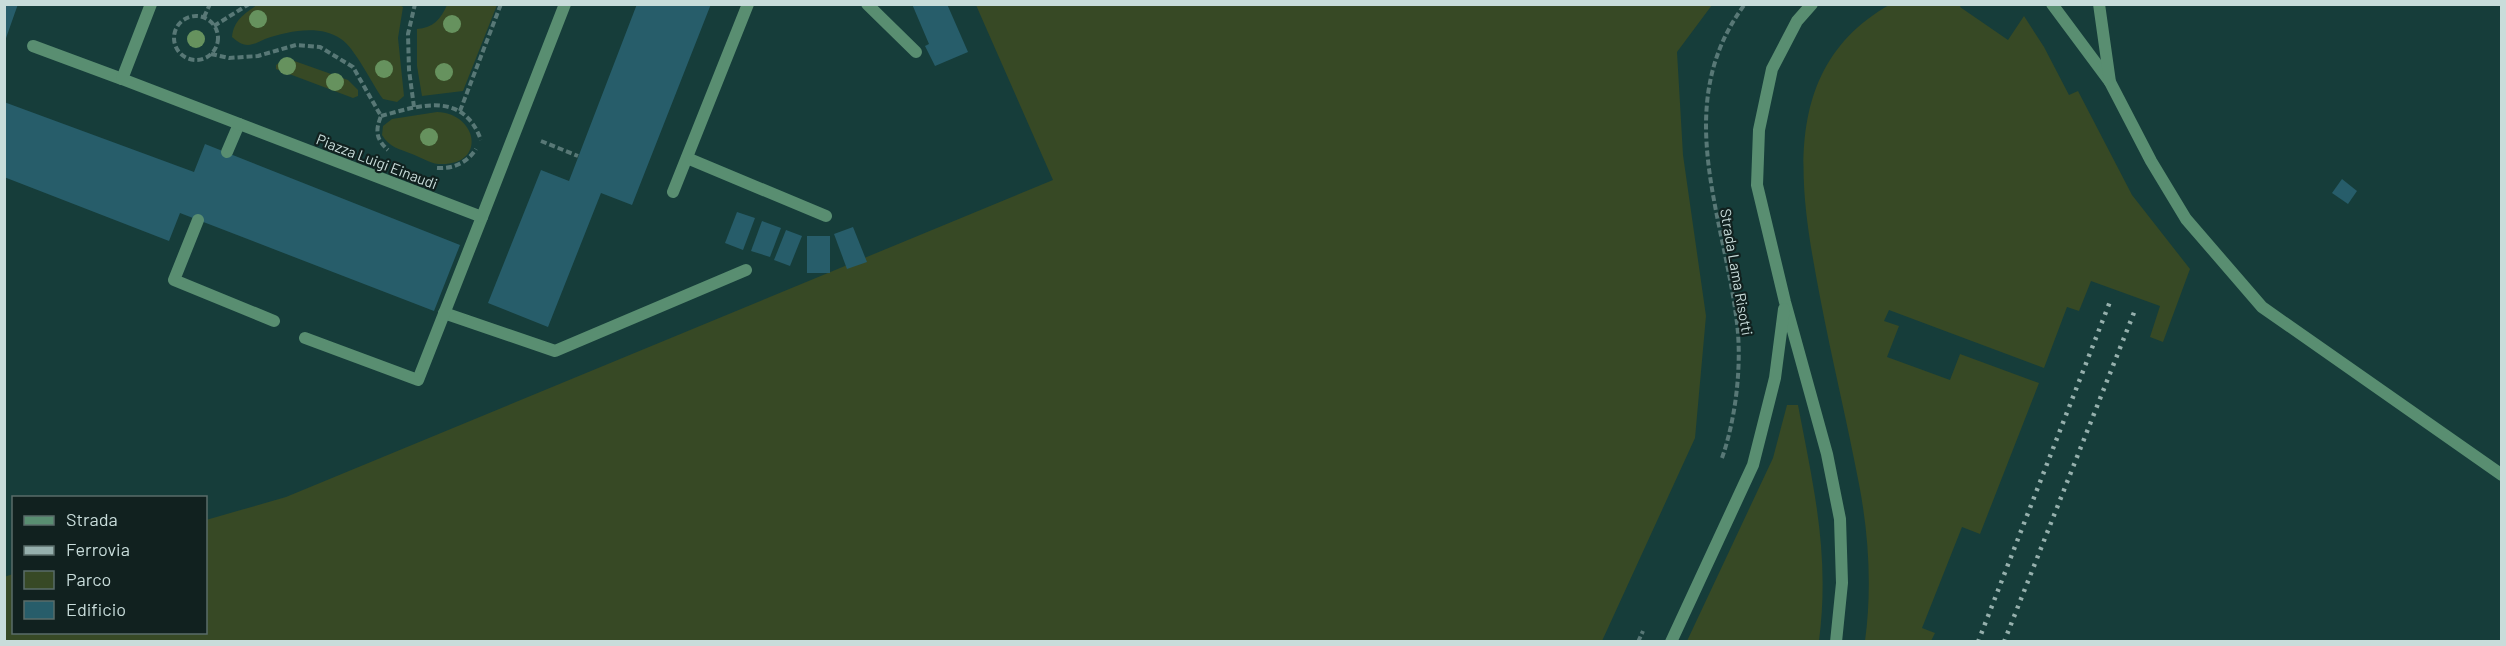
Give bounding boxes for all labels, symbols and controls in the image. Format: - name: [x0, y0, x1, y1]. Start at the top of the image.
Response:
- street label: Piazza Luigi Einaudi: [314, 130, 440, 192]
- street label: Strada Lama Risotti: [1717, 207, 1757, 337]
- legend: [12, 496, 207, 634]
- text: Strada: [66, 508, 118, 530]
- text: Ferrovia: [66, 538, 130, 560]
- text: Parco: [66, 568, 111, 590]
- text: Edificio: [66, 598, 126, 620]

